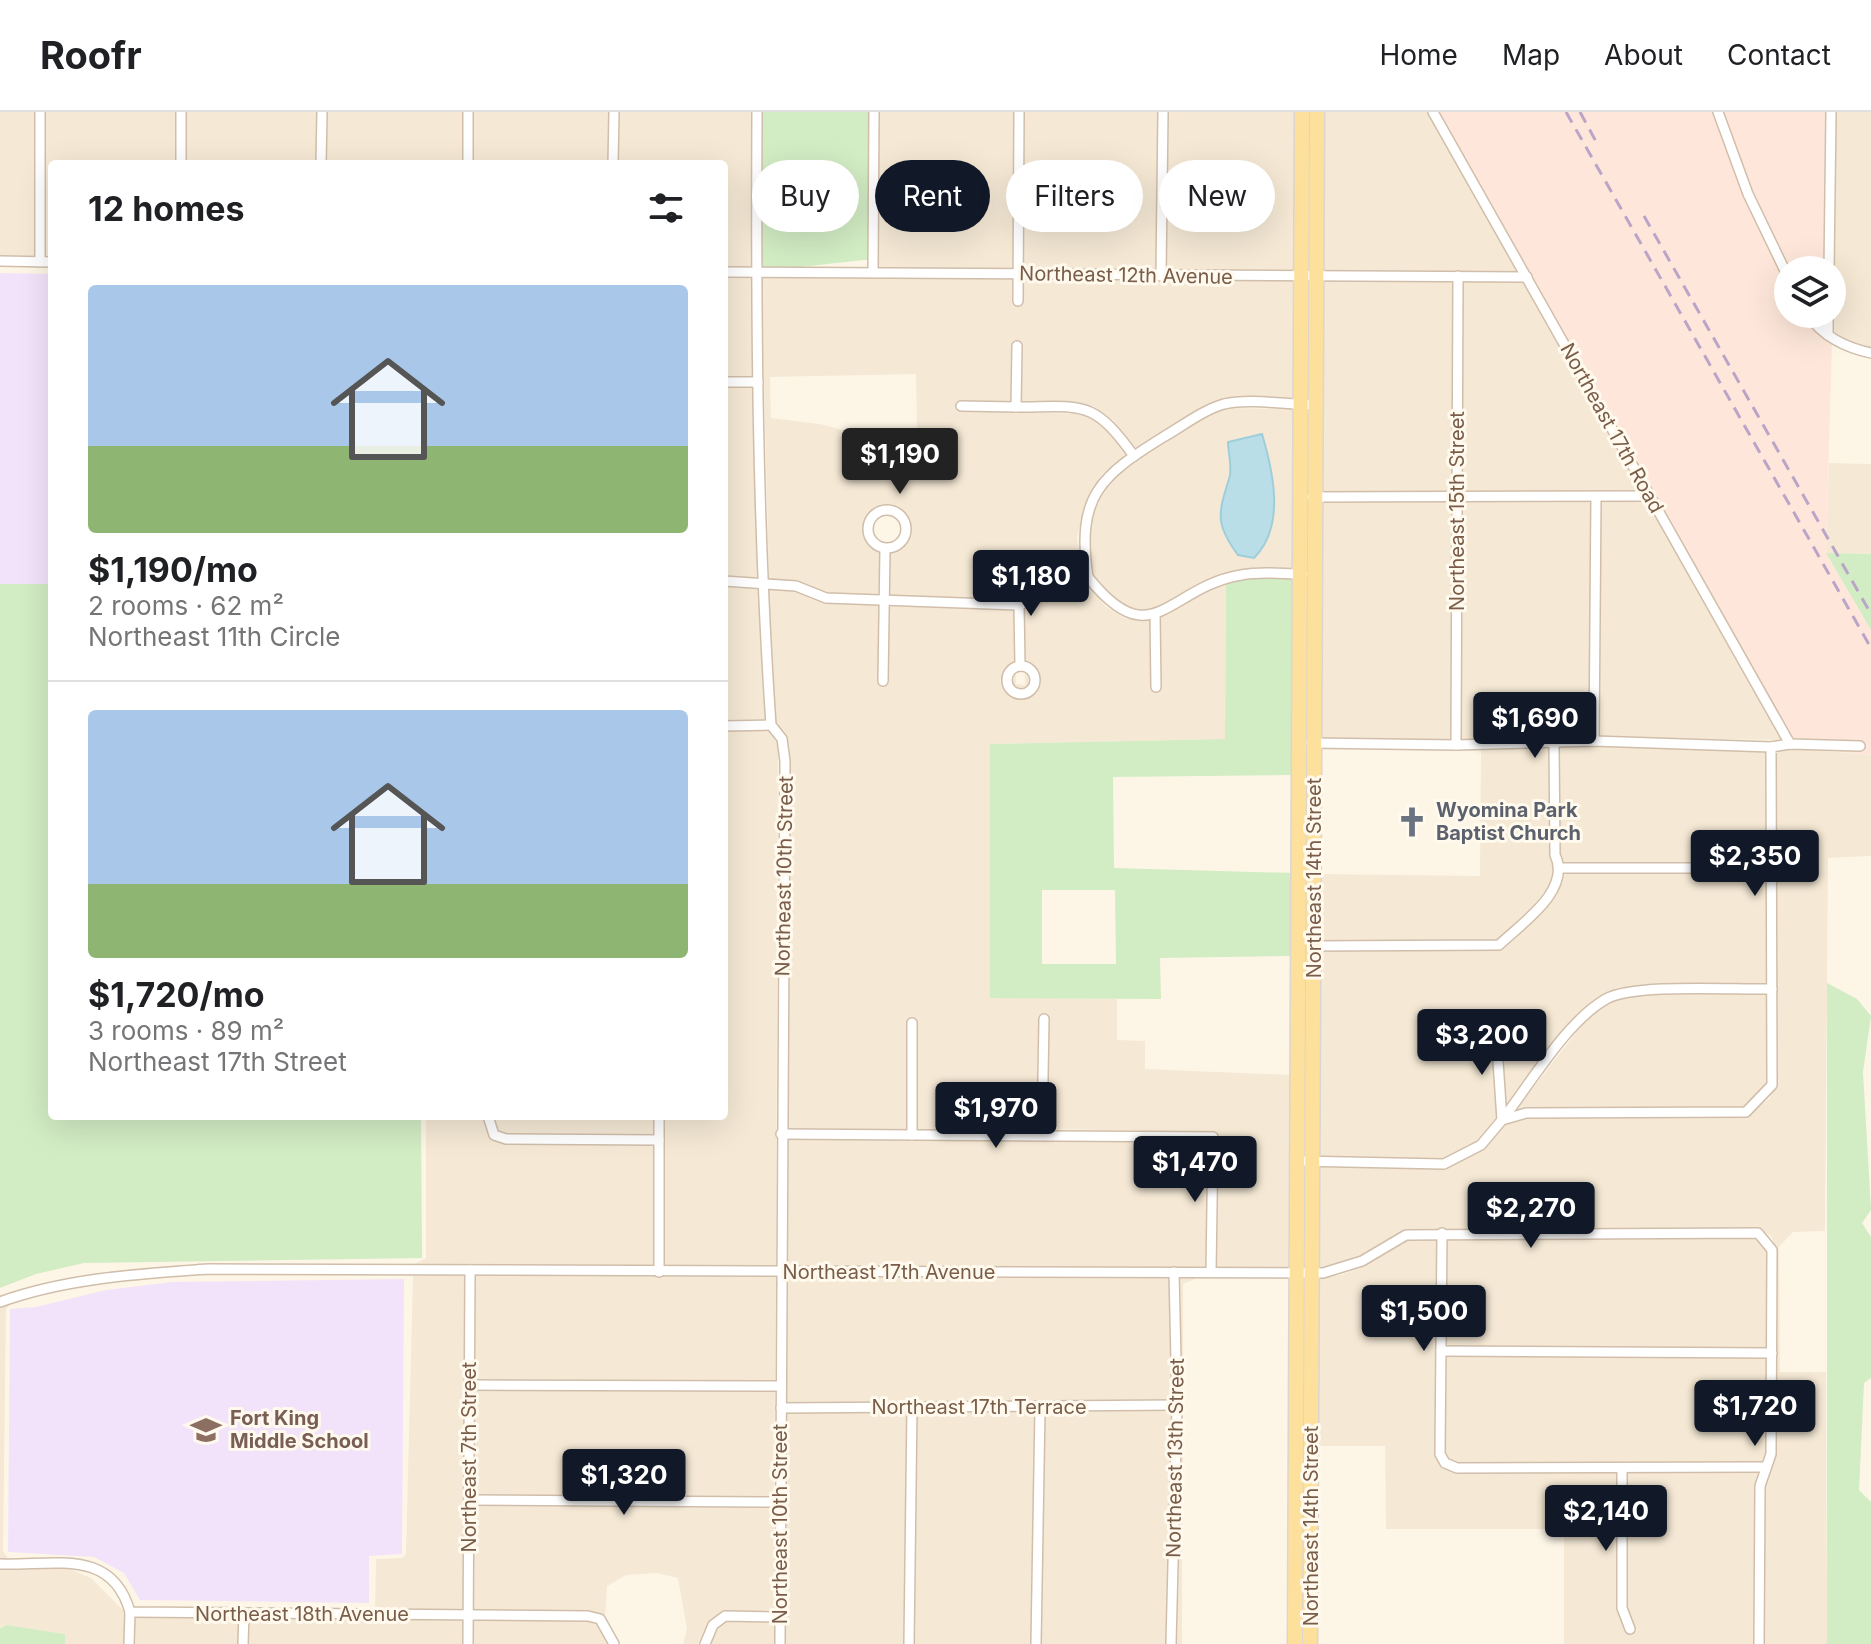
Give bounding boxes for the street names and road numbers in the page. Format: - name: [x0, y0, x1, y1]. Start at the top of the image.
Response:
- street label: Northeast 12th Avenue: [1019, 261, 1233, 289]
- street label: Northeast 17th Road: [1555, 339, 1669, 517]
- street label: Northeast 15th Street: [1445, 411, 1469, 611]
- street label: Northeast 10th Street: [770, 775, 798, 976]
- street label: Northeast 14th Street: [1302, 777, 1326, 978]
- street label: Northeast 17th Avenue: [783, 1260, 995, 1284]
- street label: Northeast 13th Street: [1161, 1357, 1189, 1558]
- street label: Northeast 7th Street: [457, 1361, 481, 1552]
- street label: Northeast 17th Terrace: [871, 1395, 1087, 1419]
- street label: Northeast 10th Street: [768, 1423, 792, 1624]
- street label: Northeast 14th Street: [1299, 1425, 1323, 1626]
- street label: Northeast 18th Avenue: [195, 1602, 409, 1626]

